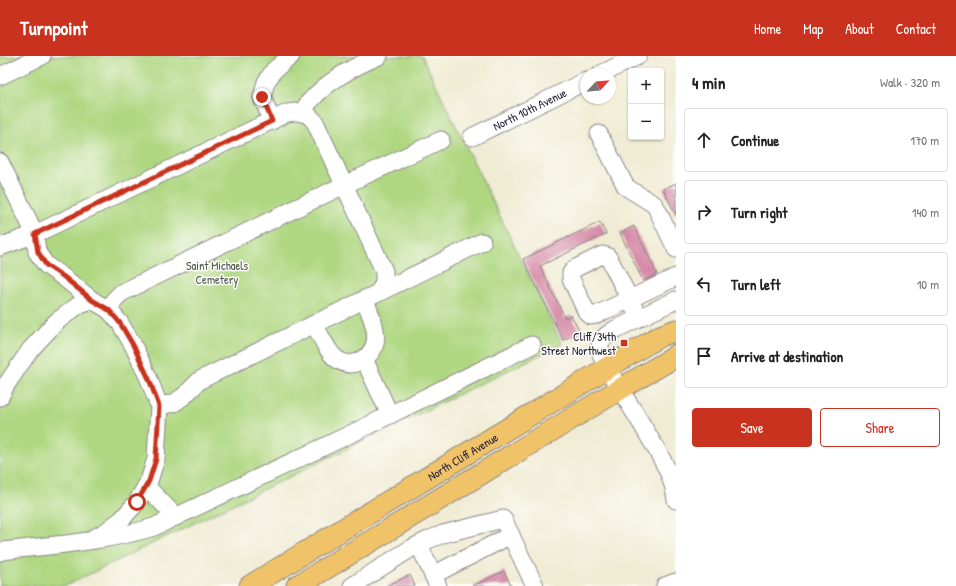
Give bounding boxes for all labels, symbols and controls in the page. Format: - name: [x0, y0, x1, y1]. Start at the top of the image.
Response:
- text: Turnpoint: [20, 15, 88, 41]
- text: Home: [754, 19, 781, 38]
- text: Map: [803, 19, 823, 38]
- text: About: [845, 19, 874, 38]
- text: Contact: [896, 19, 936, 38]
- north arrow: [580, 68, 616, 104]
- map controls: [628, 68, 664, 140]
- button: +: [628, 68, 664, 104]
- text: 4 min: [692, 71, 725, 94]
- text: Walk · 320 m: [880, 73, 940, 91]
- street label: North 10th Avenue: [490, 83, 569, 134]
- route end: [253, 88, 271, 106]
- button: −: [628, 104, 664, 140]
- icon: ahead: [693, 129, 715, 151]
- text: Continue: [731, 130, 779, 151]
- text: 170 m: [910, 131, 939, 149]
- icon: right: [693, 201, 715, 223]
- text: Turn right: [731, 202, 787, 223]
- text: 140 m: [912, 203, 939, 221]
- park label: Saint Michaels Cemetery: [186, 257, 248, 288]
- icon: left: [693, 273, 715, 295]
- text: Turn left: [731, 274, 781, 295]
- text: 10 m: [917, 275, 939, 293]
- place label: Cliff/34th Street Northwest: [541, 328, 617, 359]
- marker: Cliff/34th Street Northwest: [619, 338, 629, 348]
- icon: arrive: [693, 345, 715, 367]
- text: Arrive at destination: [731, 346, 843, 367]
- button: Save: [692, 408, 812, 447]
- button: Share: [820, 408, 940, 447]
- street label: North Cliff Avenue: [424, 428, 501, 484]
- route start: [128, 493, 146, 511]

